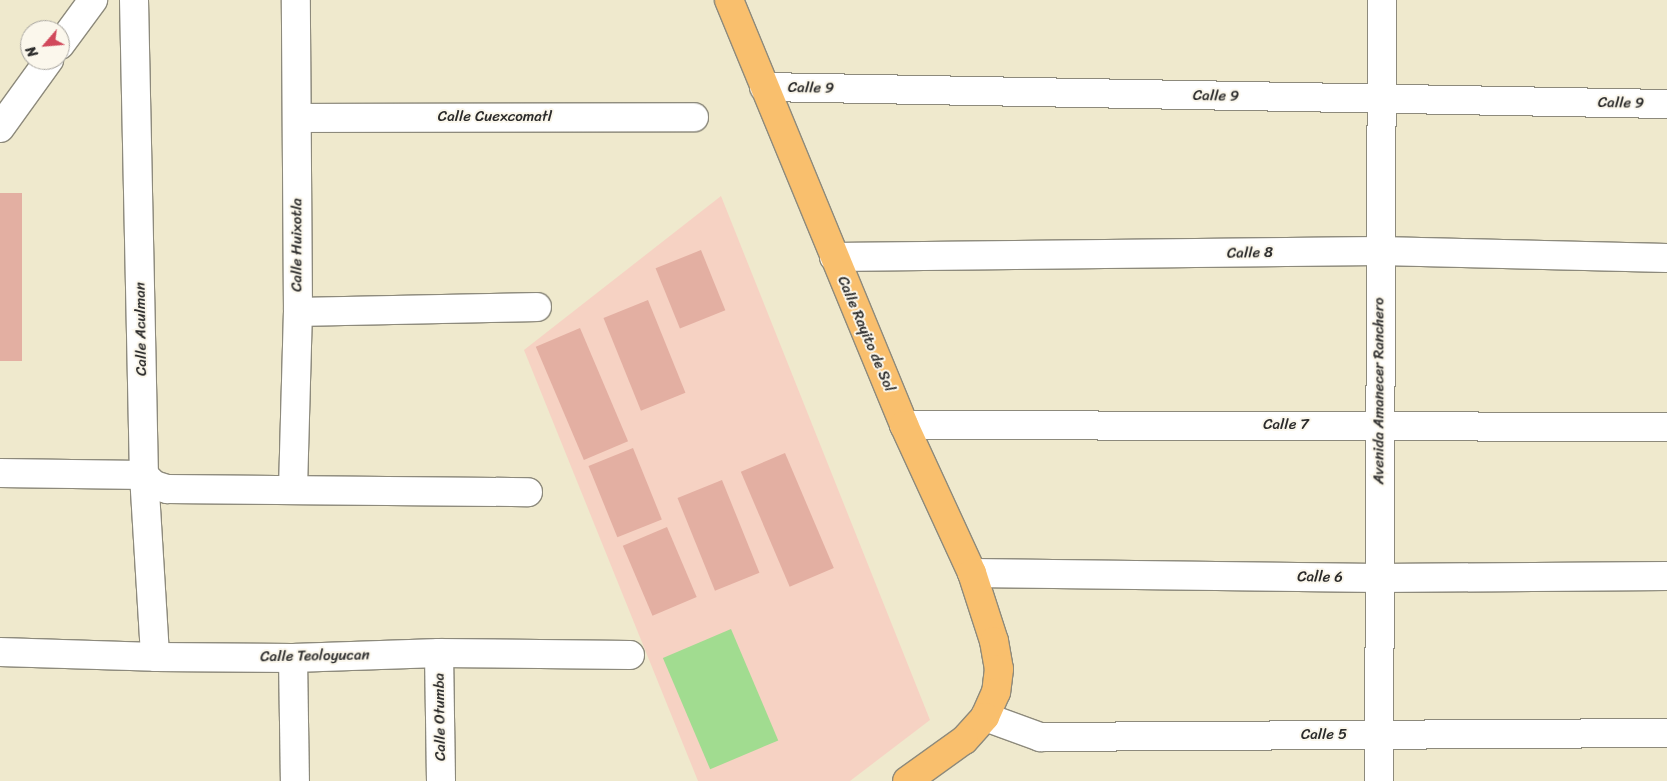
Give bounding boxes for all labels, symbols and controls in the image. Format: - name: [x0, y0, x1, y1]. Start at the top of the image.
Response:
- north arrow: [20, 20, 70, 70]
- text: N: [19, 42, 45, 62]
- street label: Calle 9: [788, 79, 834, 97]
- street label: Calle 9: [1193, 87, 1239, 105]
- street label: Calle 9: [1598, 94, 1644, 112]
- street label: Calle Cuexcomatl: [438, 108, 552, 126]
- street label: Calle Huixotla: [288, 198, 306, 292]
- street label: Calle 8: [1227, 244, 1273, 262]
- street label: Calle Rayito de Sol: [833, 273, 899, 395]
- street label: Calle Aculman: [131, 282, 151, 376]
- street label: Avenida Amanecer Ranchero: [1370, 298, 1388, 484]
- street label: Calle 7: [1263, 416, 1309, 434]
- street label: Calle 6: [1297, 568, 1343, 586]
- street label: Calle Teoloyucan: [260, 646, 370, 666]
- street label: Calle Otumba: [430, 673, 450, 761]
- street label: Calle 5: [1301, 726, 1347, 744]

